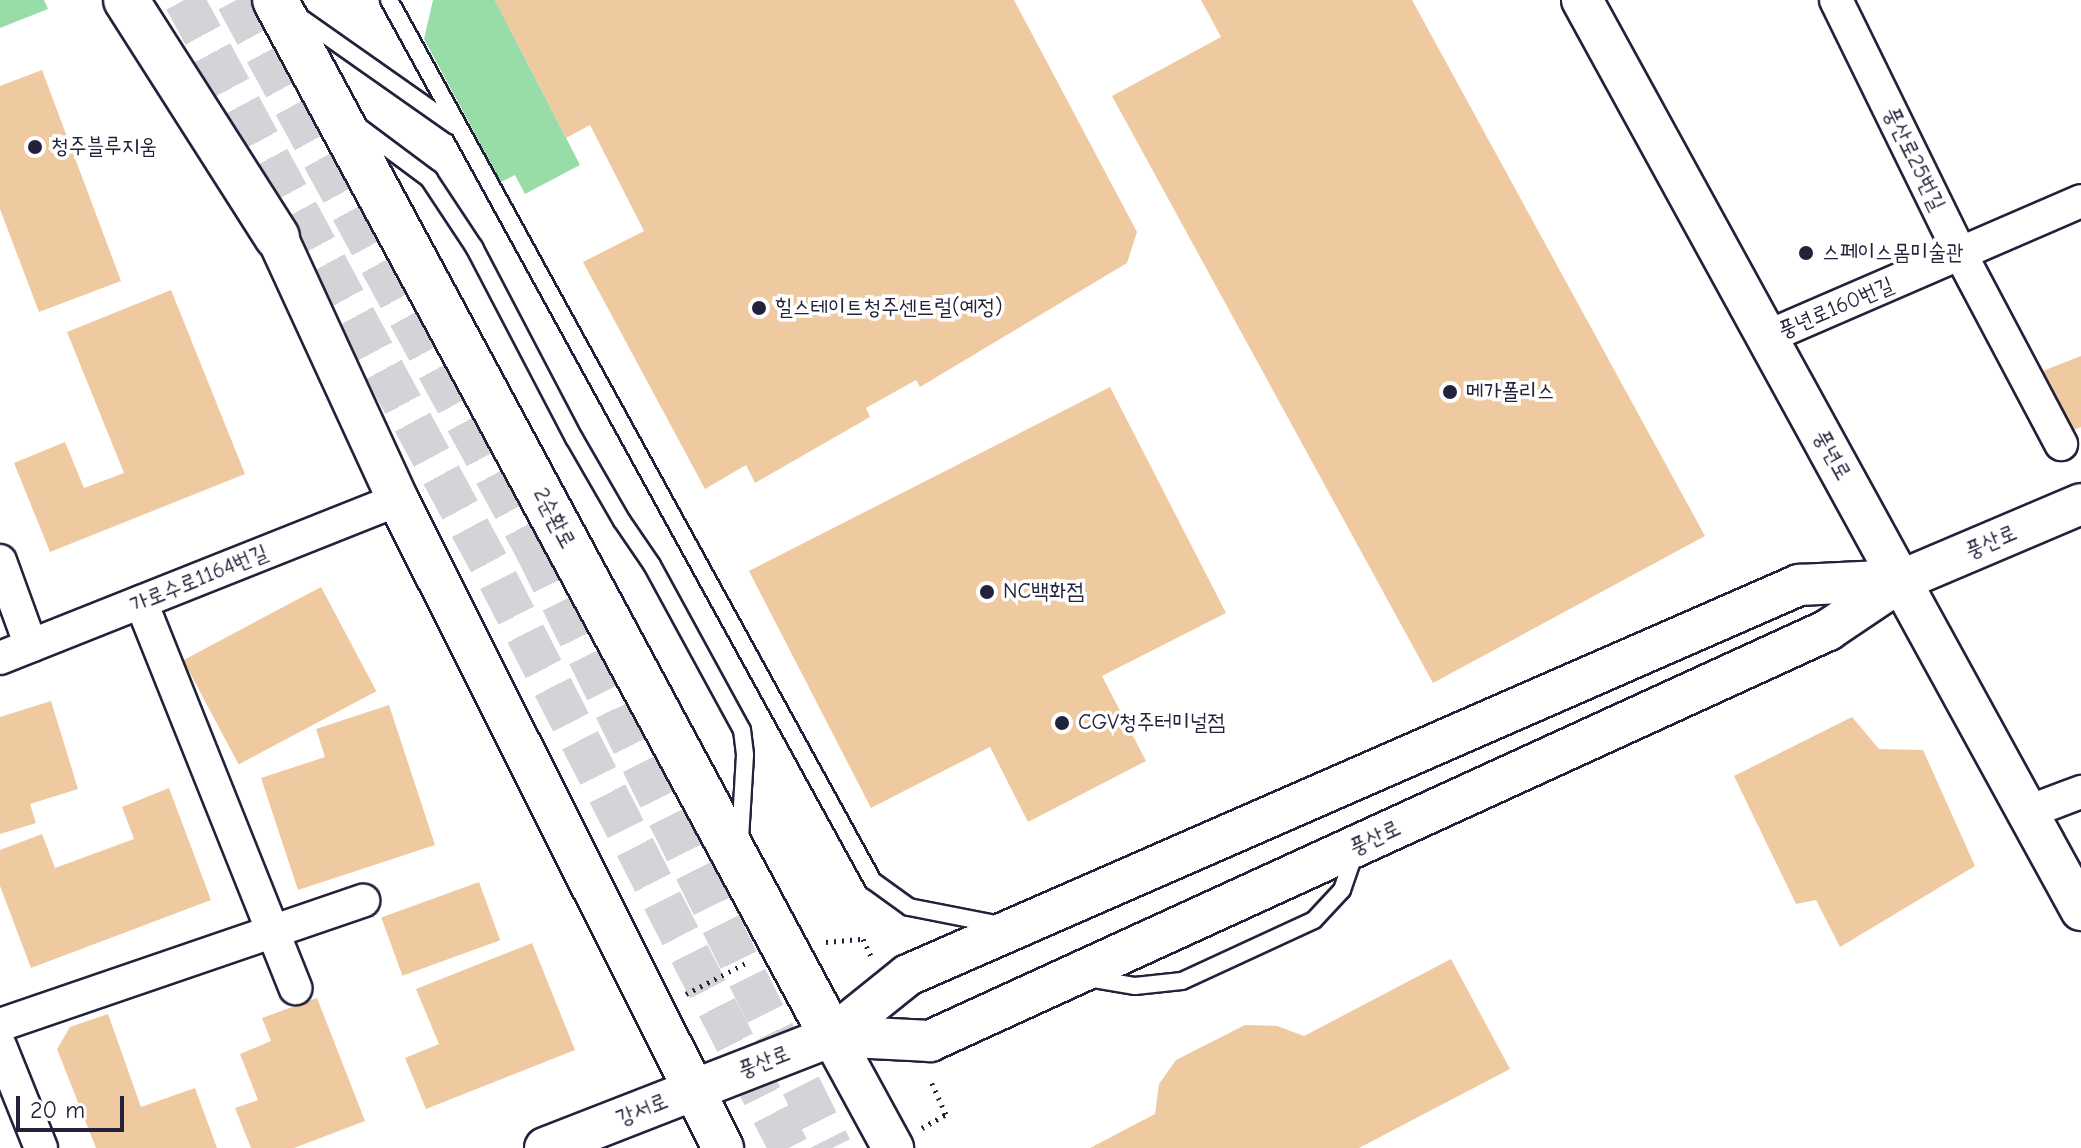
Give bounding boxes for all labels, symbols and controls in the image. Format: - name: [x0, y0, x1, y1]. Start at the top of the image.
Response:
- street label: 풍산로25번길: [1878, 103, 1950, 215]
- place label: 청주블루지움: [51, 134, 157, 160]
- marker: 청주블루지움: [26, 138, 44, 156]
- place label: 스페이스몸미술관: [1822, 240, 1964, 266]
- marker: 스페이스몸미술관: [1797, 244, 1815, 262]
- street label: 풍년로160번길: [1774, 272, 1898, 344]
- place label: 힐스테이트청주센트럴(예정): [775, 295, 1003, 321]
- marker: 힐스테이트청주센트럴(예정): [750, 299, 768, 317]
- place label: 메가폴리스: [1466, 379, 1555, 405]
- marker: 메가폴리스: [1441, 383, 1459, 401]
- street label: 풍년로: [1808, 425, 1856, 485]
- street label: 2순환로: [527, 483, 581, 553]
- street label: 풍산로: [1961, 519, 2021, 565]
- street label: 가로수로1164번길: [126, 539, 272, 619]
- place label: NC백화점: [1003, 579, 1084, 605]
- marker: NC백화점: [978, 583, 996, 601]
- place label: CGV청주터미널점: [1078, 710, 1225, 736]
- marker: CGV청주터미널점: [1053, 714, 1071, 732]
- street label: 풍산로: [1345, 815, 1405, 861]
- street label: 풍산로: [734, 1040, 794, 1084]
- scale bar: [20, 1080, 128, 1130]
- street label: 강서로: [612, 1088, 672, 1132]
- text: 20 m: [30, 1096, 85, 1124]

